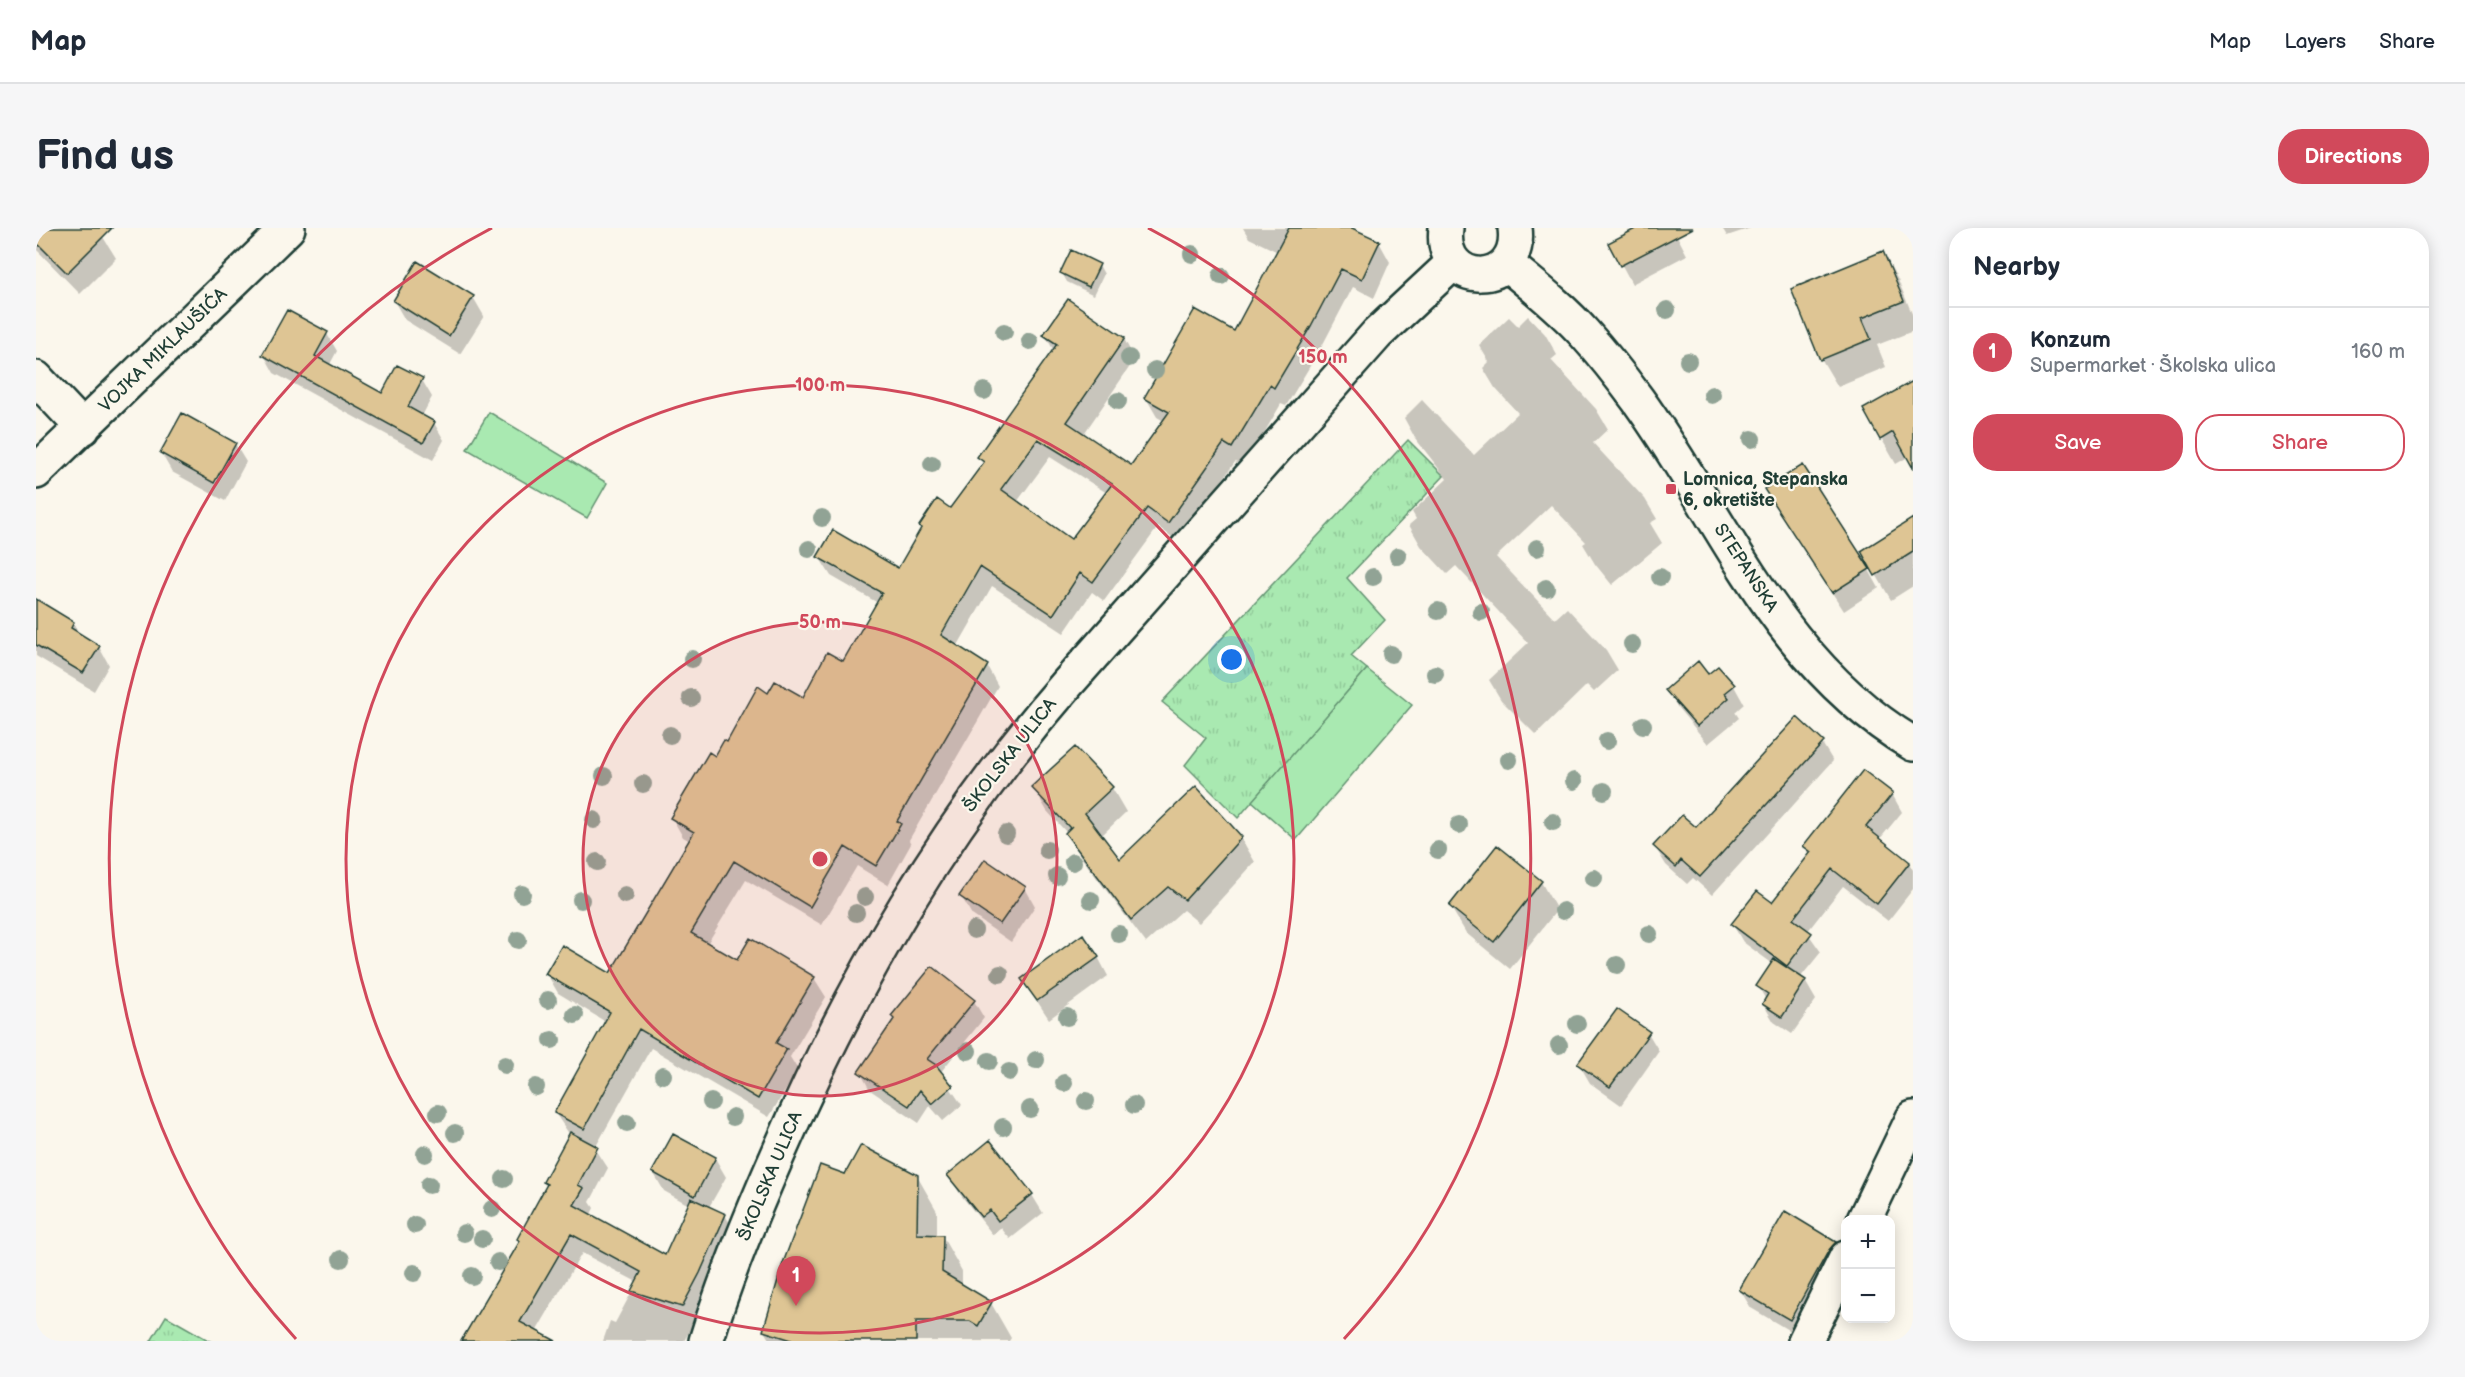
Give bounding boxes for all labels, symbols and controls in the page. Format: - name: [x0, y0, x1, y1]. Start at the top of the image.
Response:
- text: Map: [30, 25, 86, 58]
- text: Map: [2209, 29, 2251, 54]
- text: Layers: [2284, 29, 2346, 54]
- text: Share: [2379, 29, 2435, 54]
- button: Directions: [2278, 129, 2429, 184]
- text: Find us: [36, 131, 174, 182]
- text: Nearby: [1973, 252, 2060, 283]
- street label: VOJKA MIKLAUŠIĆA: [93, 282, 231, 416]
- text: Konzum: [2030, 327, 2111, 354]
- text: 1: [1988, 340, 1997, 364]
- text: 160 m: [2351, 340, 2405, 364]
- text: 150 m: [1298, 347, 1348, 368]
- text: Supermarket · Školska ulica: [2030, 354, 2276, 378]
- text: 100 m: [795, 375, 845, 396]
- button: Save: [1973, 414, 2183, 471]
- button: Share: [2195, 414, 2405, 471]
- place label: Lomnica, Stepanska 6, okretište: [1683, 469, 1848, 511]
- marker: Lomnica, Stepanska 6, okretište: [1664, 482, 1678, 496]
- street label: STEPANSKA: [1710, 520, 1782, 616]
- text: 50 m: [799, 612, 841, 633]
- your location: [1217, 645, 1246, 674]
- street label: ŠKOLSKA ULICA: [958, 693, 1061, 816]
- centre of rings: [810, 849, 830, 869]
- street label: ŠKOLSKA ULICA: [732, 1108, 807, 1244]
- map controls: [1841, 1215, 1895, 1323]
- button: +: [1841, 1215, 1895, 1269]
- pin: 1: [776, 1256, 816, 1306]
- button: −: [1841, 1269, 1895, 1323]

